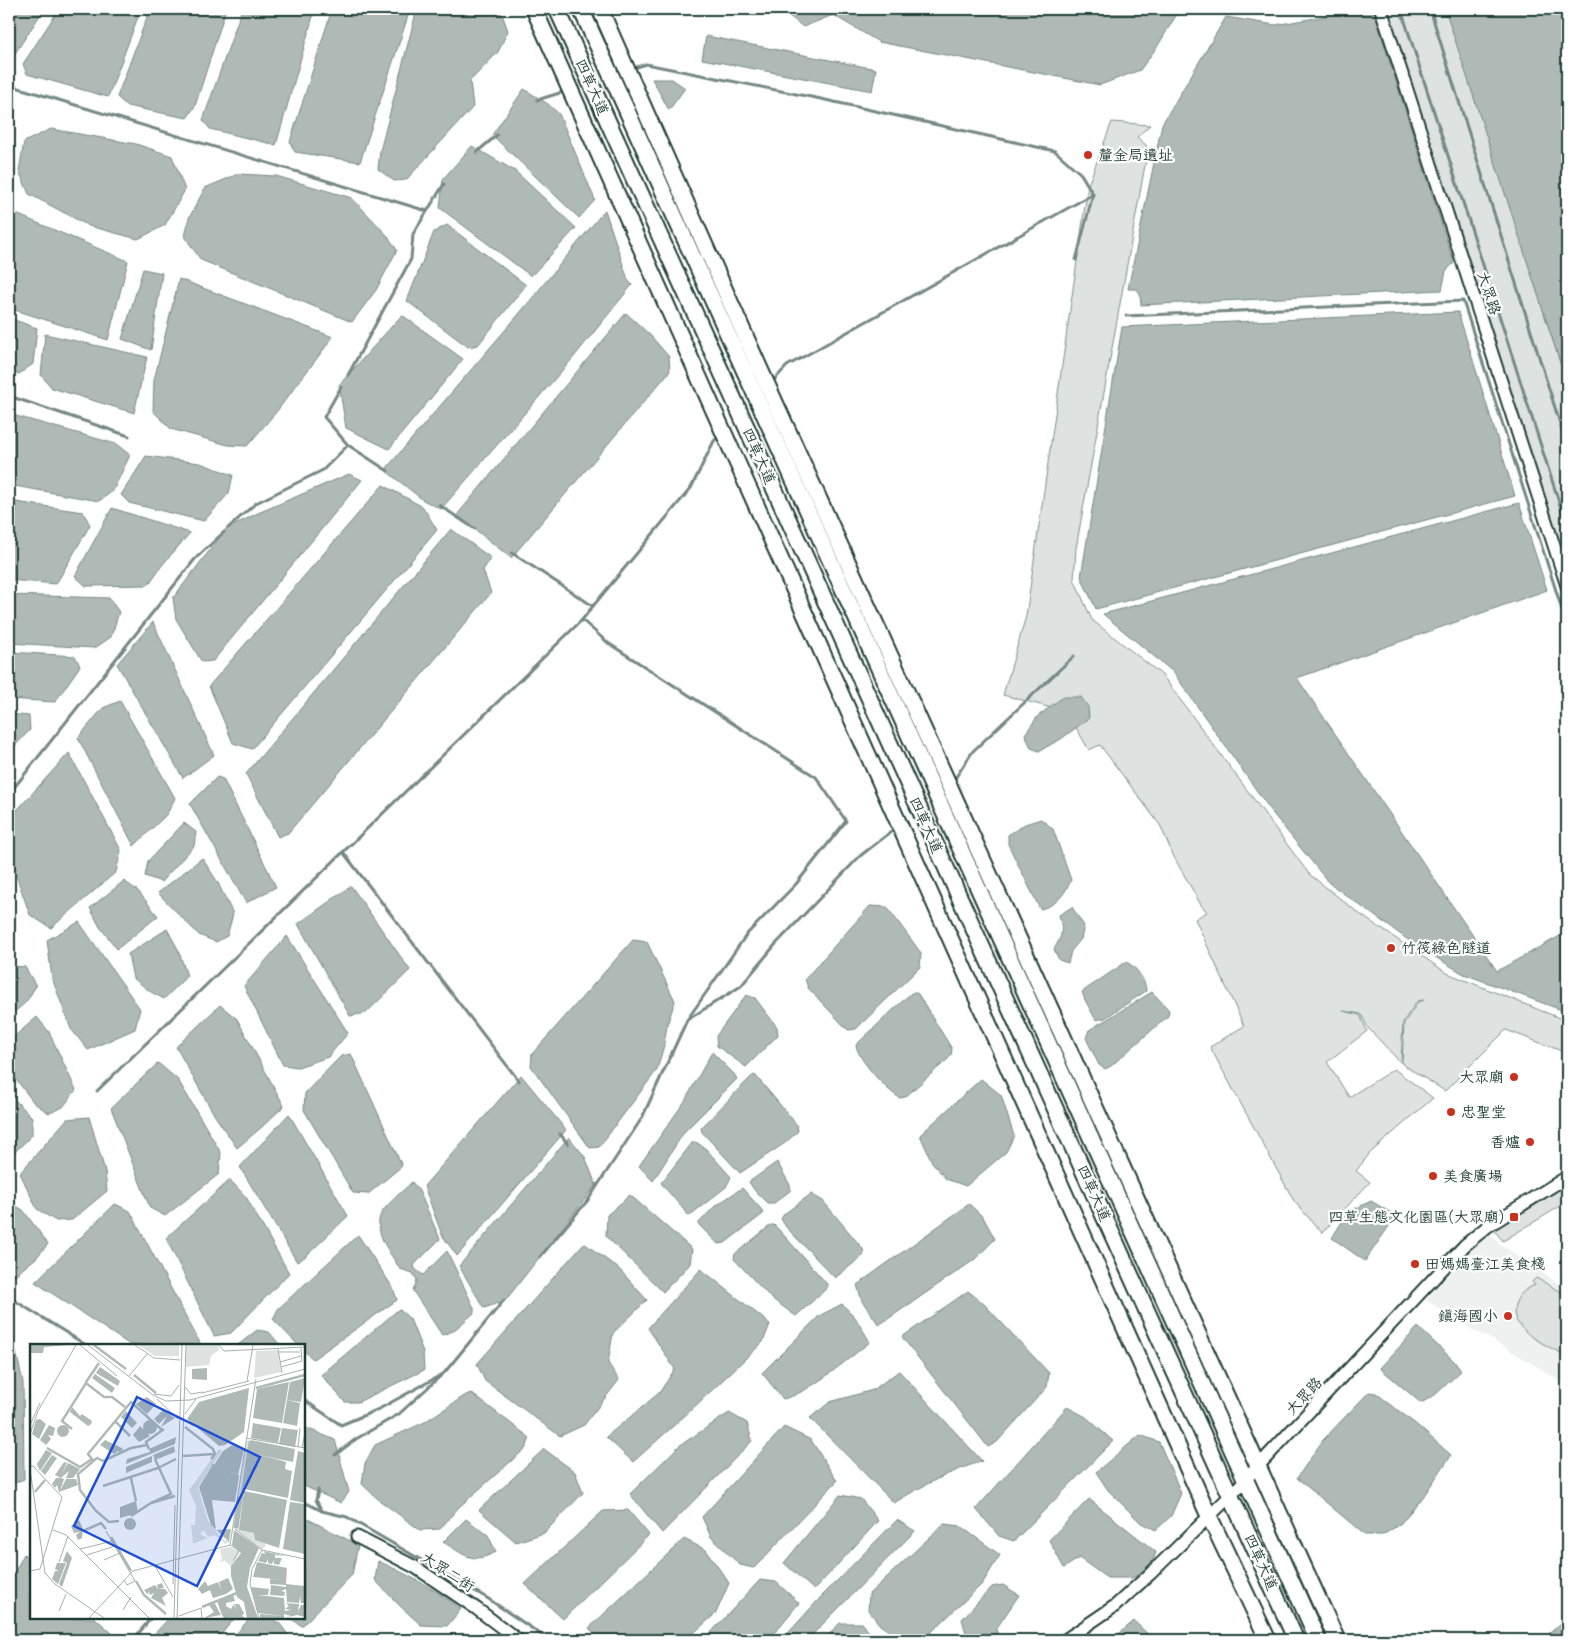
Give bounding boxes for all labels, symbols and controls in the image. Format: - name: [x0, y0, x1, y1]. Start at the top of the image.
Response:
- street label: 四草大道: [572, 56, 612, 118]
- place label: 釐金局遺址: [1098, 146, 1173, 164]
- marker: 釐金局遺址: [1082, 149, 1094, 161]
- street label: 大眾路: [1473, 269, 1505, 317]
- street label: 四草大道: [739, 425, 779, 487]
- street label: 四草大道: [906, 794, 946, 856]
- place label: 竹筏綠色隧道: [1401, 939, 1491, 957]
- marker: 竹筏綠色隧道: [1385, 942, 1397, 954]
- place label: 大眾廟: [1459, 1068, 1504, 1086]
- marker: 大眾廟: [1508, 1071, 1520, 1083]
- place label: 忠聖堂: [1461, 1103, 1506, 1121]
- marker: 忠聖堂: [1445, 1106, 1457, 1118]
- place label: 香爐: [1490, 1133, 1520, 1151]
- marker: 香爐: [1524, 1136, 1536, 1148]
- street label: 四草大道: [1074, 1162, 1114, 1224]
- place label: 美食廣場: [1443, 1167, 1503, 1185]
- marker: 美食廣場: [1427, 1170, 1439, 1182]
- place label: 四草生態文化園區(大眾廟): [1329, 1208, 1504, 1226]
- marker: 四草生態文化園區(大眾廟): [1508, 1211, 1520, 1223]
- place label: 田媽媽臺江美食棧: [1425, 1255, 1545, 1273]
- marker: 田媽媽臺江美食棧: [1409, 1258, 1421, 1270]
- place label: 鎮海國小: [1438, 1307, 1498, 1325]
- marker: 鎮海國小: [1502, 1310, 1514, 1322]
- inset map: [30, 1344, 305, 1619]
- street label: 大眾路: [1282, 1373, 1326, 1419]
- street label: 四草大道: [1241, 1531, 1281, 1593]
- street label: 大眾二街: [418, 1548, 478, 1596]

